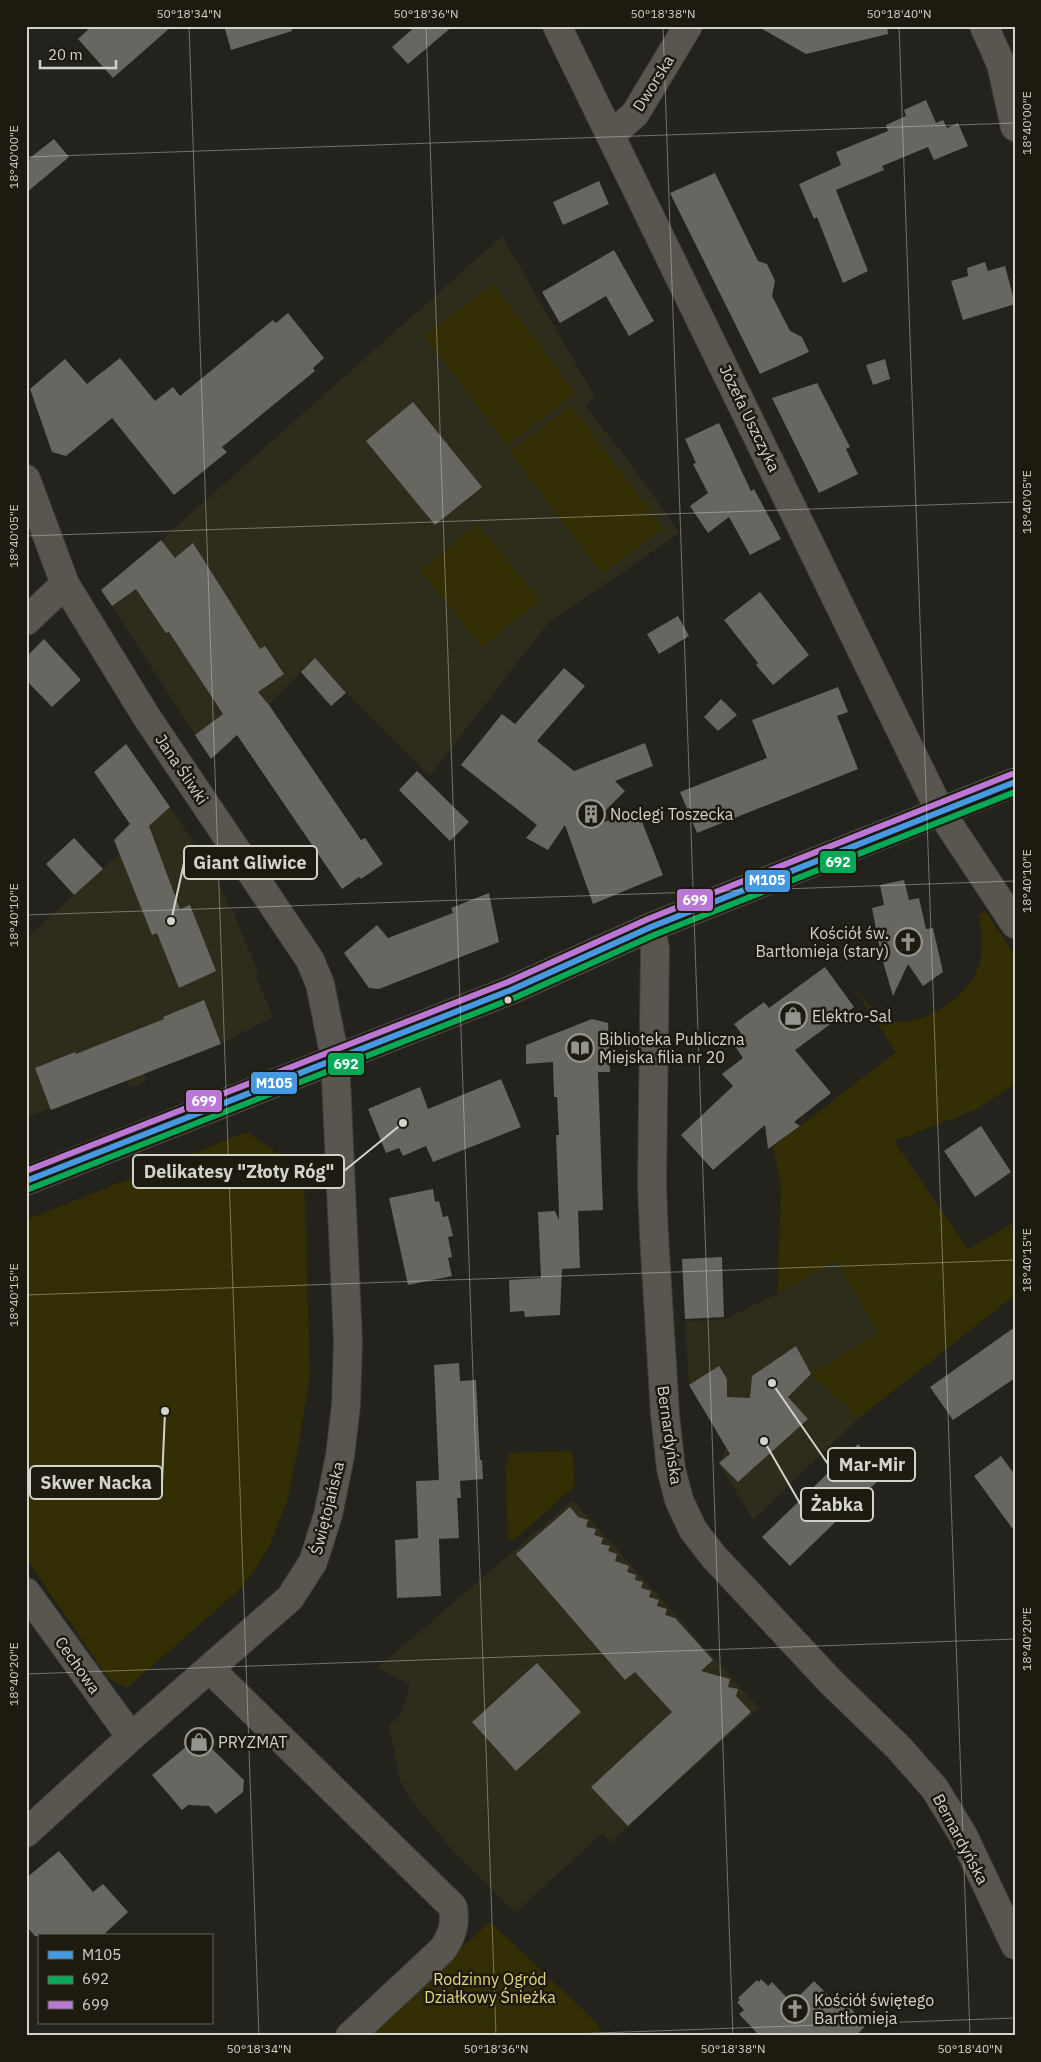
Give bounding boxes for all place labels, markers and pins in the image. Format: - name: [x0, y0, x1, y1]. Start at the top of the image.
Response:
- building icon: Noclegi Toszecka: [576, 799, 606, 829]
- place label: Noclegi Toszecka: [610, 804, 734, 824]
- callout: Giant Gliwice: [184, 846, 317, 879]
- place label: Kościół św. Bartłomieja (stary): [755, 923, 889, 961]
- church icon: Kościół św. Bartłomieja (stary): [893, 927, 923, 957]
- unlabelled marker: [503, 995, 513, 1005]
- shop icon: Elektro-Sal: [778, 1001, 808, 1031]
- place label: Elektro-Sal: [812, 1006, 892, 1026]
- place label: Biblioteka Publiczna Miejska filia nr 20: [599, 1029, 745, 1067]
- library icon: Biblioteka Publiczna Miejska filia nr 20: [565, 1033, 595, 1063]
- callout: Delikatesy "Złoty Róg": [133, 1155, 344, 1188]
- callout: Mar-Mir: [828, 1448, 915, 1481]
- callout: Skwer Nacka: [30, 1466, 162, 1499]
- callout: Żabka: [801, 1488, 873, 1521]
- shop icon: PRYZMAT: [184, 1727, 214, 1757]
- place label: PRYZMAT: [218, 1732, 288, 1752]
- place label: Kościół świętego Bartłomieja: [814, 1990, 934, 2028]
- church icon: Kościół świętego Bartłomieja: [780, 1994, 810, 2024]

